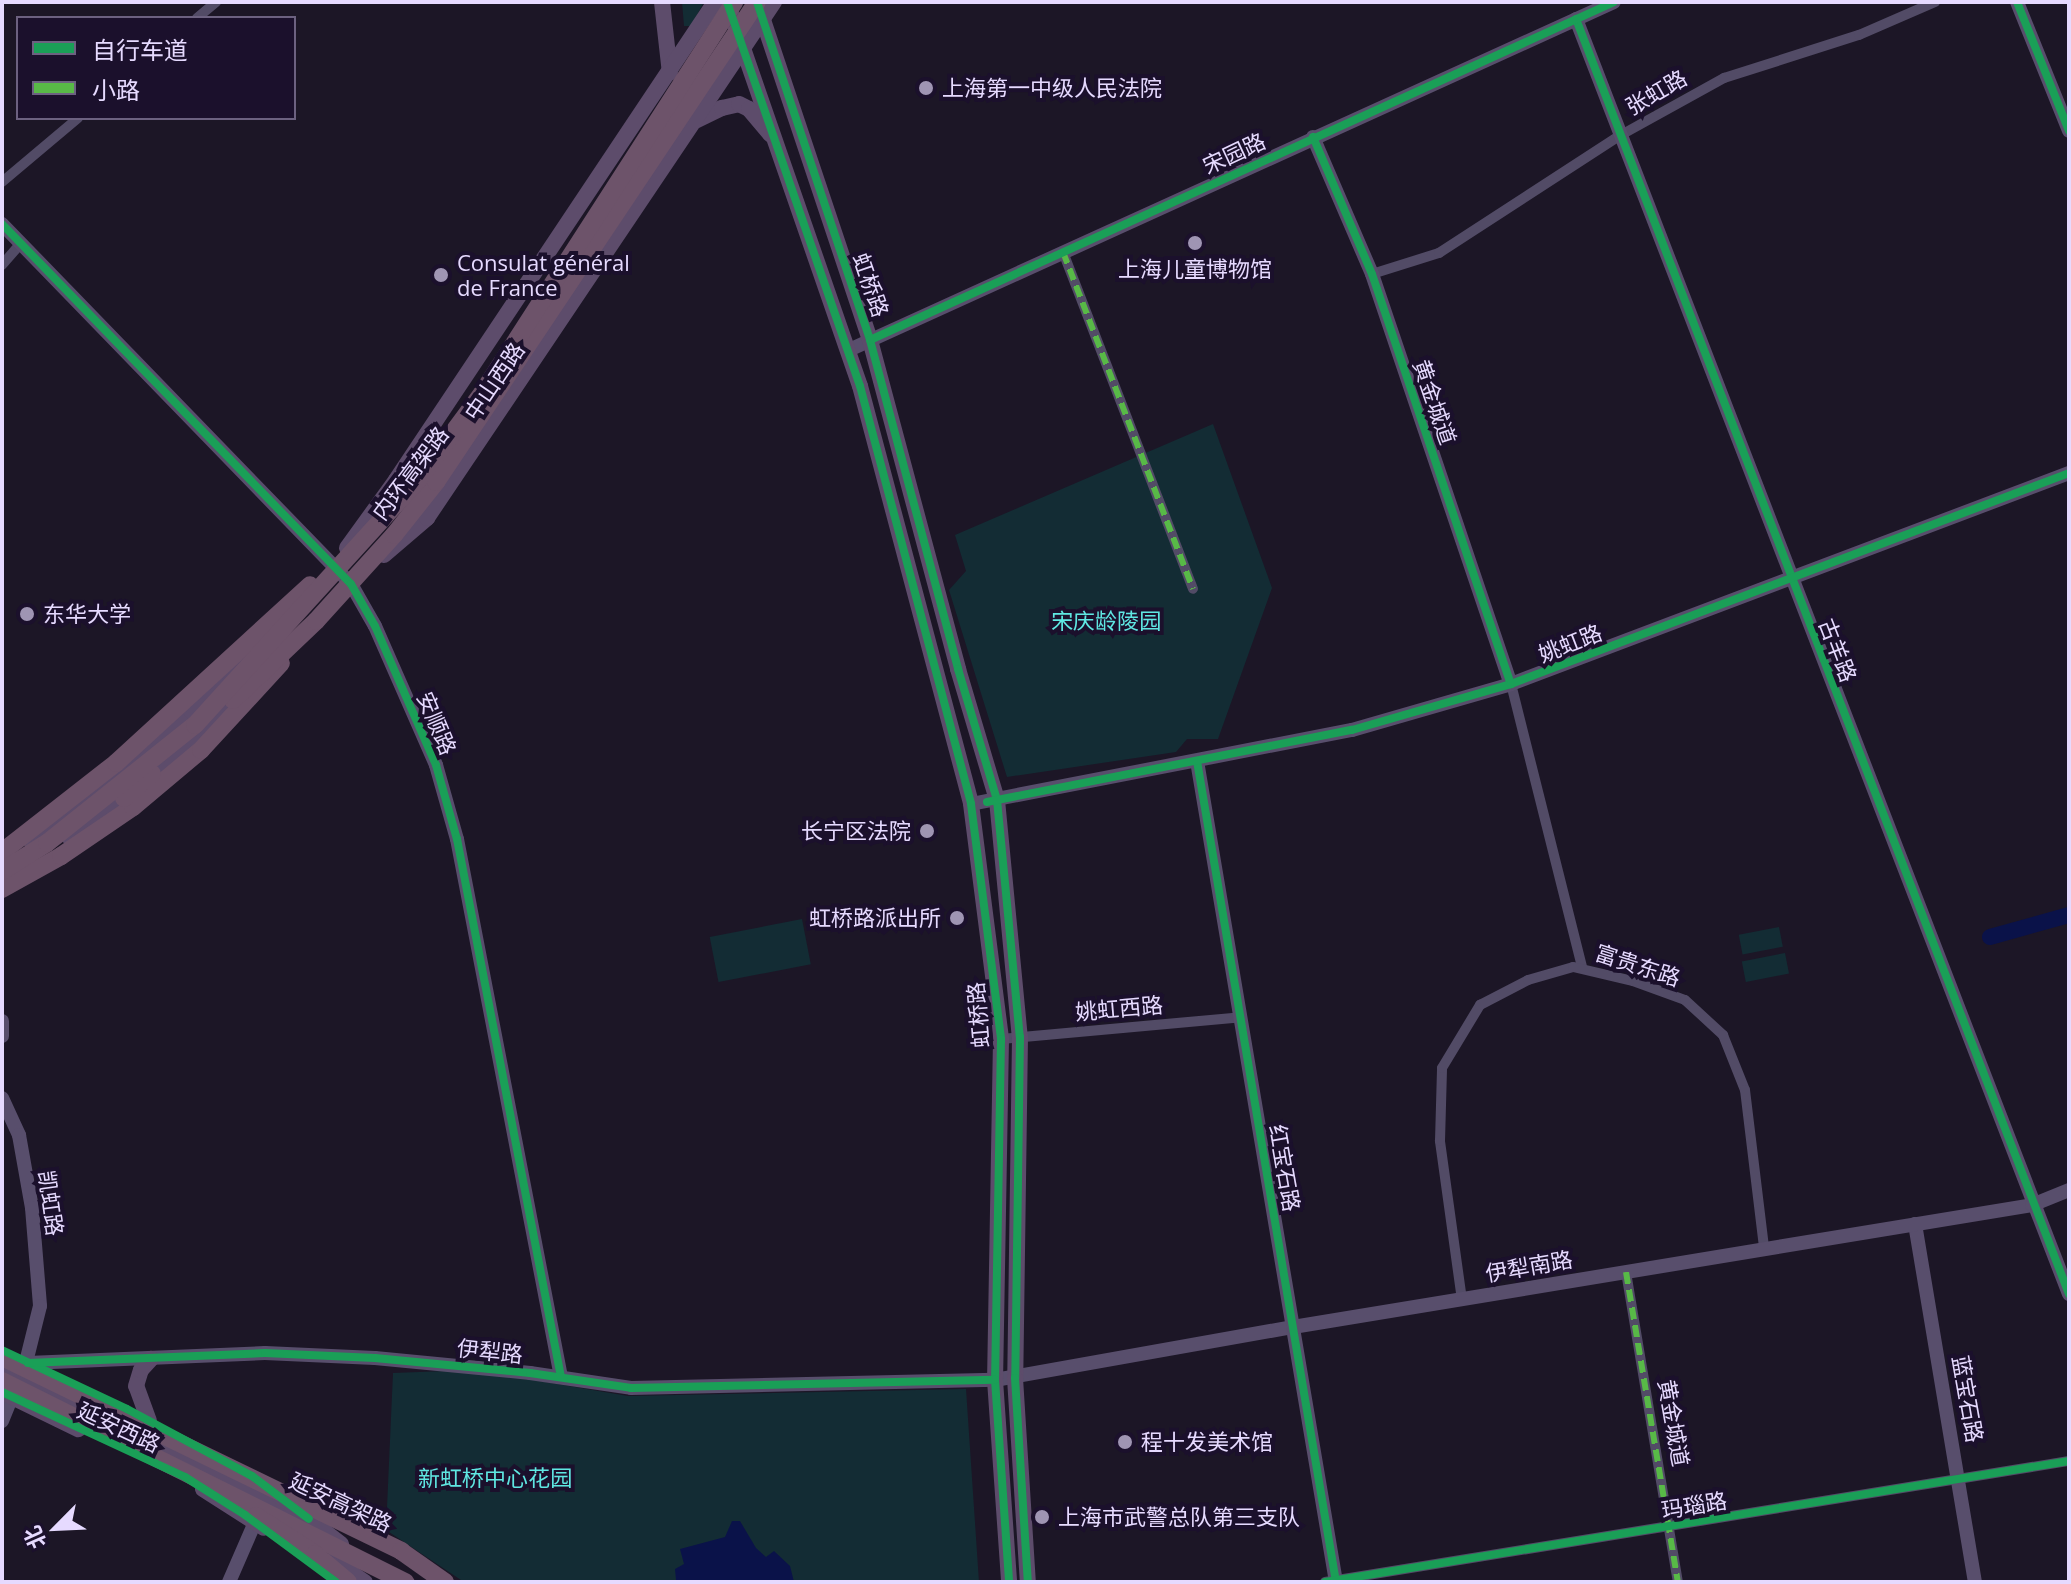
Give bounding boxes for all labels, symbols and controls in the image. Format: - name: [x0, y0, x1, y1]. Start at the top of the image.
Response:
- legend: [16, 16, 296, 120]
- text: 自行车道: [92, 33, 188, 66]
- street label: 张虹路: [1621, 64, 1691, 120]
- text: 小路: [92, 73, 140, 106]
- place label: 上海第一中级人民法院: [942, 75, 1162, 101]
- marker: 上海第一中级人民法院: [917, 79, 935, 97]
- street label: 宋园路: [1199, 127, 1269, 179]
- marker: 上海儿童博物馆: [1186, 234, 1204, 252]
- place label: Consulat général de France: [457, 249, 630, 300]
- street label: 虹桥路: [848, 250, 894, 320]
- place label: 上海儿童博物馆: [1118, 256, 1272, 282]
- marker: Consulat général de France: [432, 266, 450, 284]
- street label: 中山西路: [458, 337, 530, 425]
- street label: 黄金城道: [1408, 356, 1462, 448]
- street label: 内环高架路: [366, 421, 454, 525]
- place label: 东华大学: [43, 601, 131, 627]
- marker: 东华大学: [18, 605, 36, 623]
- park label: 宋庆龄陵园: [1051, 608, 1161, 634]
- street label: 古羊路: [1814, 614, 1862, 686]
- street label: 姚虹路: [1534, 619, 1606, 667]
- street label: 安顺路: [412, 687, 462, 759]
- place label: 长宁区法院: [801, 818, 911, 844]
- marker: 长宁区法院: [918, 822, 936, 840]
- place label: 虹桥路派出所: [809, 905, 941, 931]
- marker: 虹桥路派出所: [948, 909, 966, 927]
- street label: 富贵东路: [1592, 939, 1684, 991]
- street label: 虹桥路: [962, 981, 994, 1049]
- street label: 姚虹西路: [1074, 991, 1164, 1025]
- street label: 红宝石路: [1264, 1122, 1306, 1214]
- street label: 凯虹路: [33, 1168, 69, 1238]
- street label: 伊犁南路: [1483, 1245, 1575, 1287]
- street label: 伊犁路: [456, 1334, 524, 1368]
- street label: 蓝宝石路: [1947, 1353, 1989, 1445]
- street label: 黄金城道: [1653, 1377, 1695, 1469]
- street label: 延安西路: [74, 1396, 164, 1458]
- place label: 程十发美术馆: [1141, 1429, 1273, 1455]
- marker: 程十发美术馆: [1116, 1433, 1134, 1451]
- park label: 新虹桥中心花园: [418, 1465, 572, 1491]
- street label: 延安高架路: [286, 1467, 396, 1537]
- street label: 玛瑙路: [1659, 1487, 1729, 1523]
- north arrow: [16, 1488, 96, 1568]
- place label: 上海市武警总队第三支队: [1058, 1504, 1300, 1530]
- marker: 上海市武警总队第三支队: [1033, 1508, 1051, 1526]
- text: 北: [16, 1522, 52, 1554]

